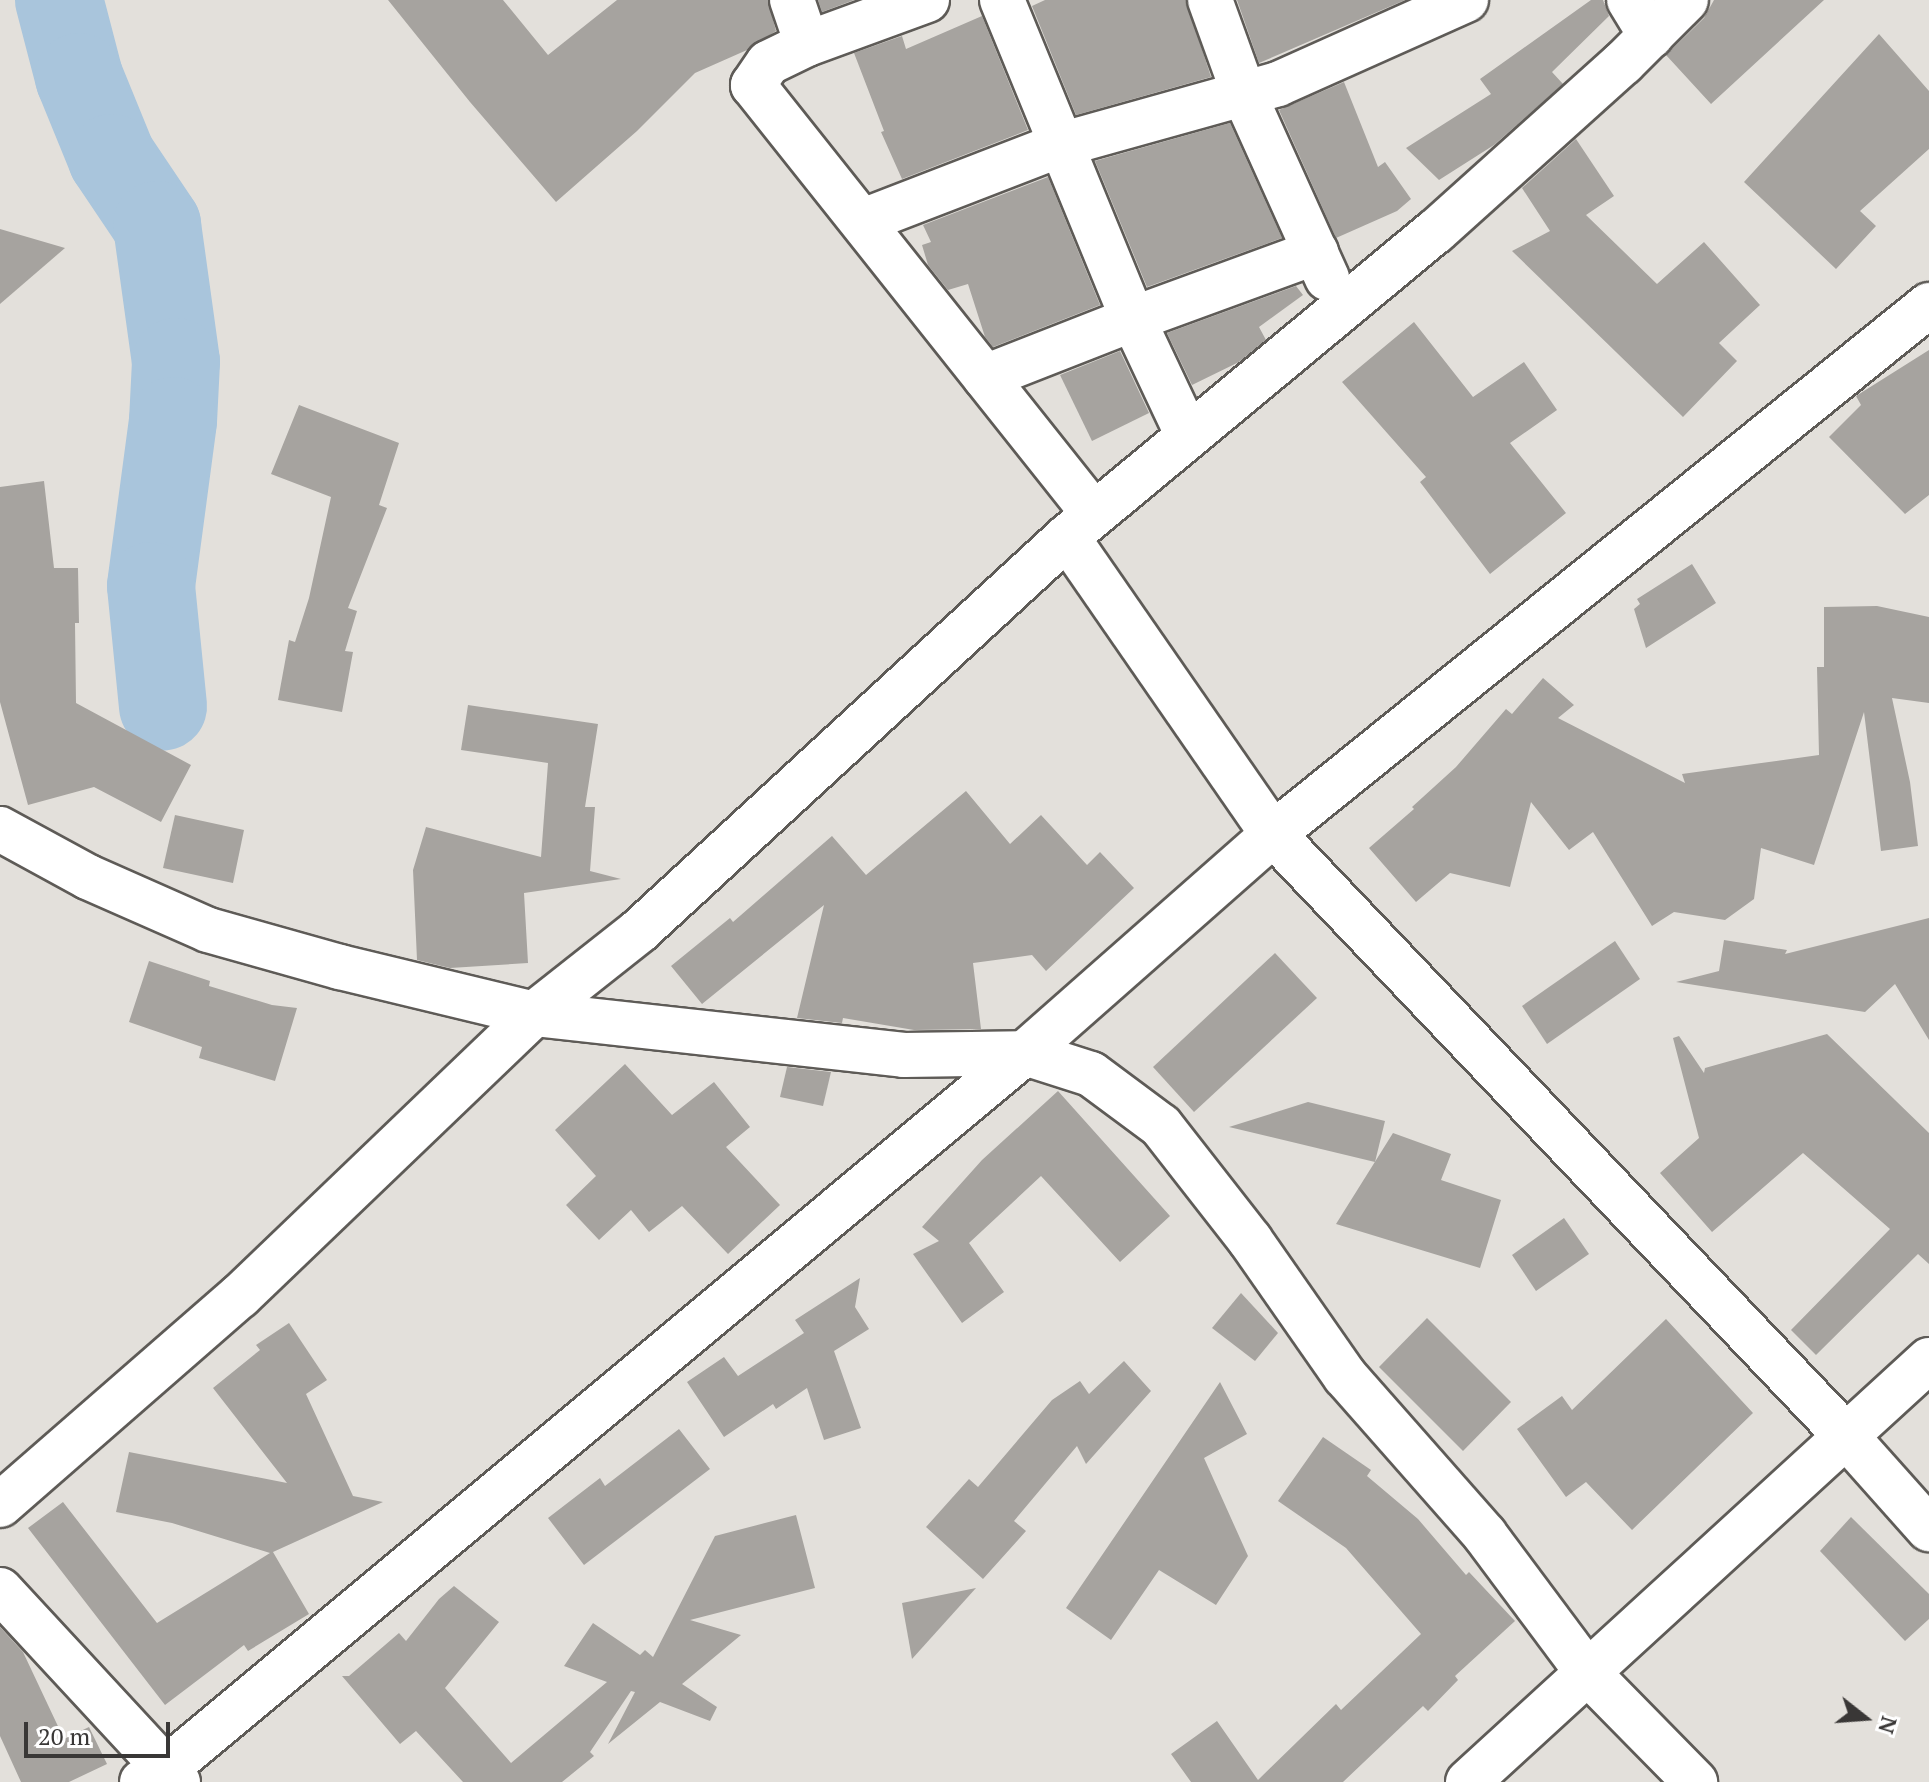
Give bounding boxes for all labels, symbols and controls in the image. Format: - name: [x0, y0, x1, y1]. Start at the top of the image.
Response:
- north arrow: [1825, 1678, 1905, 1758]
- scale bar: [28, 1706, 174, 1756]
- text: N: [1872, 1713, 1905, 1737]
- text: 20 m: [38, 1720, 90, 1752]

